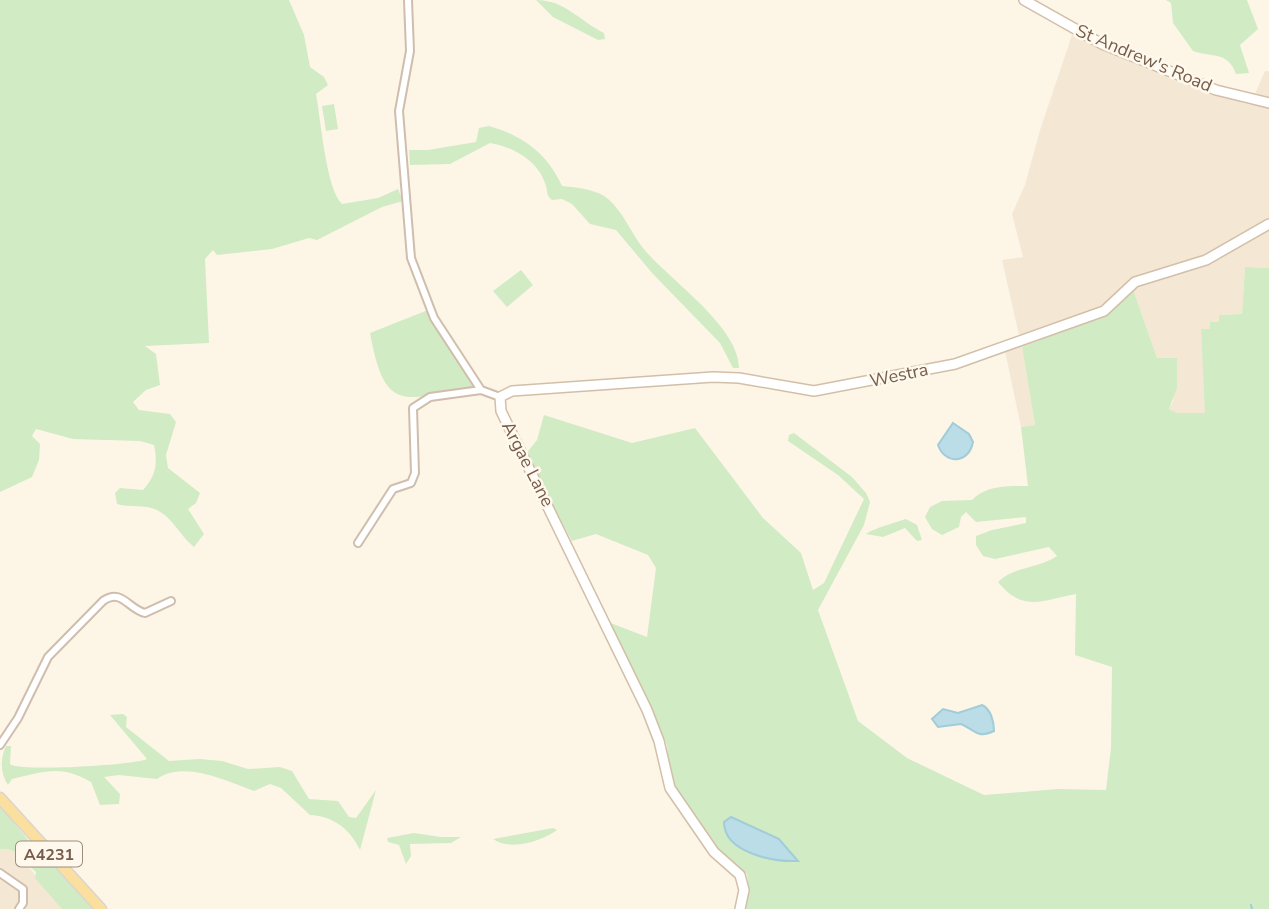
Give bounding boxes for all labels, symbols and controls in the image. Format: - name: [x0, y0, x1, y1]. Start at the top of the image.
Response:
- street label: St Andrew's Road: [1072, 18, 1216, 98]
- street label: Westra: [868, 357, 930, 393]
- street label: Argae Lane: [496, 417, 560, 511]
- road number: A4231: [16, 842, 82, 866]

